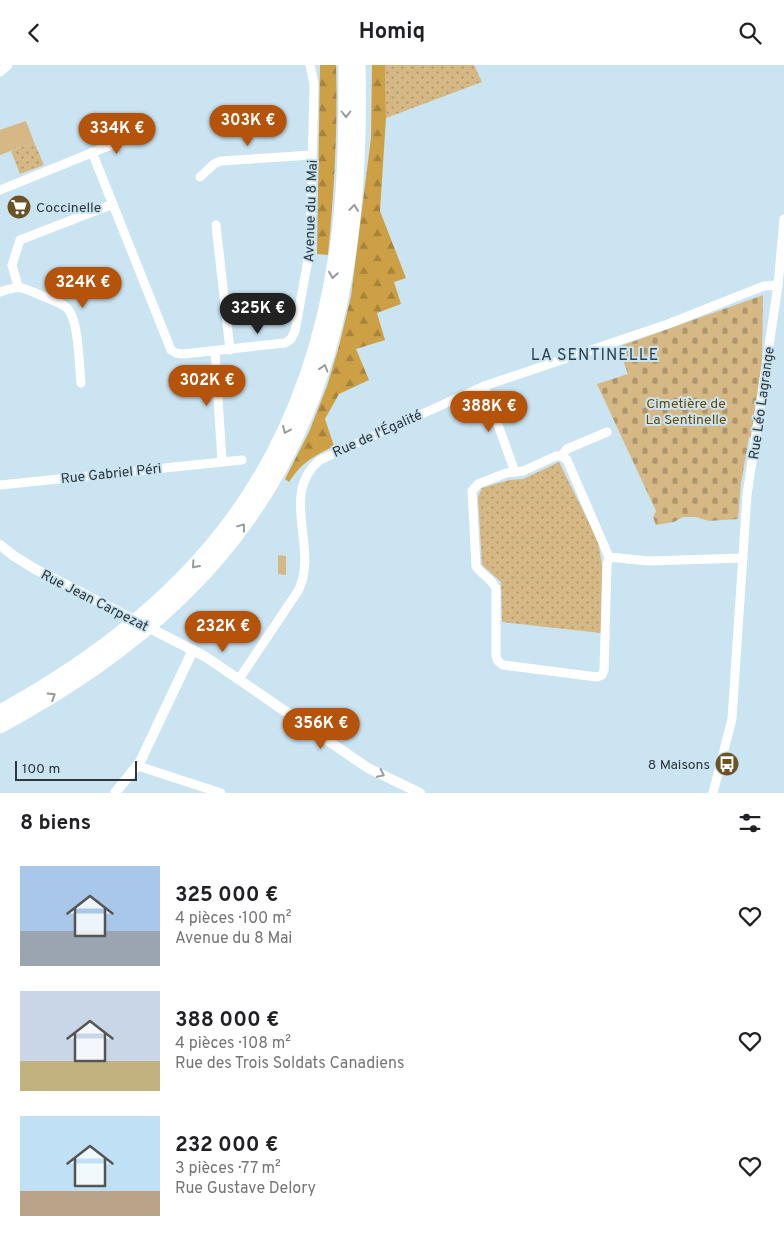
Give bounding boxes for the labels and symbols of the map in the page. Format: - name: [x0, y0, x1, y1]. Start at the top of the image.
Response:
- pin: 303K €: [207, 104, 289, 147]
- one-way arrow: [341, 110, 351, 118]
- pin: 334K €: [76, 113, 158, 155]
- street label: Avenue du 8 Mai: [301, 159, 322, 263]
- supermarket icon: Coccinelle: [6, 194, 32, 220]
- place label: Coccinelle: [36, 200, 101, 217]
- one-way arrow: [349, 204, 360, 212]
- pin: 324K €: [42, 267, 124, 309]
- one-way arrow: [328, 271, 338, 280]
- pin: 325K €: [217, 293, 299, 335]
- district label: LA SENTINELLE: [531, 346, 659, 366]
- street label: Rue Léo Lagrange: [746, 346, 779, 461]
- one-way arrow: [318, 364, 328, 372]
- pin: 302K €: [166, 365, 248, 407]
- pin: 388K €: [448, 391, 530, 433]
- park label: Cimetière de La Sentinelle: [645, 396, 727, 429]
- street label: Rue de l'Égalité: [330, 406, 425, 462]
- one-way arrow: [282, 425, 292, 434]
- street label: Rue Gabriel Péri: [60, 461, 162, 488]
- one-way arrow: [237, 524, 245, 533]
- one-way arrow: [192, 559, 201, 568]
- street label: Rue Jean Carpezat: [38, 567, 151, 636]
- pin: 232K €: [182, 611, 264, 653]
- one-way arrow: [47, 692, 56, 702]
- pin: 356K €: [280, 707, 362, 750]
- bus stop icon: 8 Maisons: [714, 751, 740, 777]
- place label: 8 Maisons: [648, 757, 710, 774]
- scale bar: [15, 758, 138, 781]
- one-way arrow: [375, 768, 384, 778]

